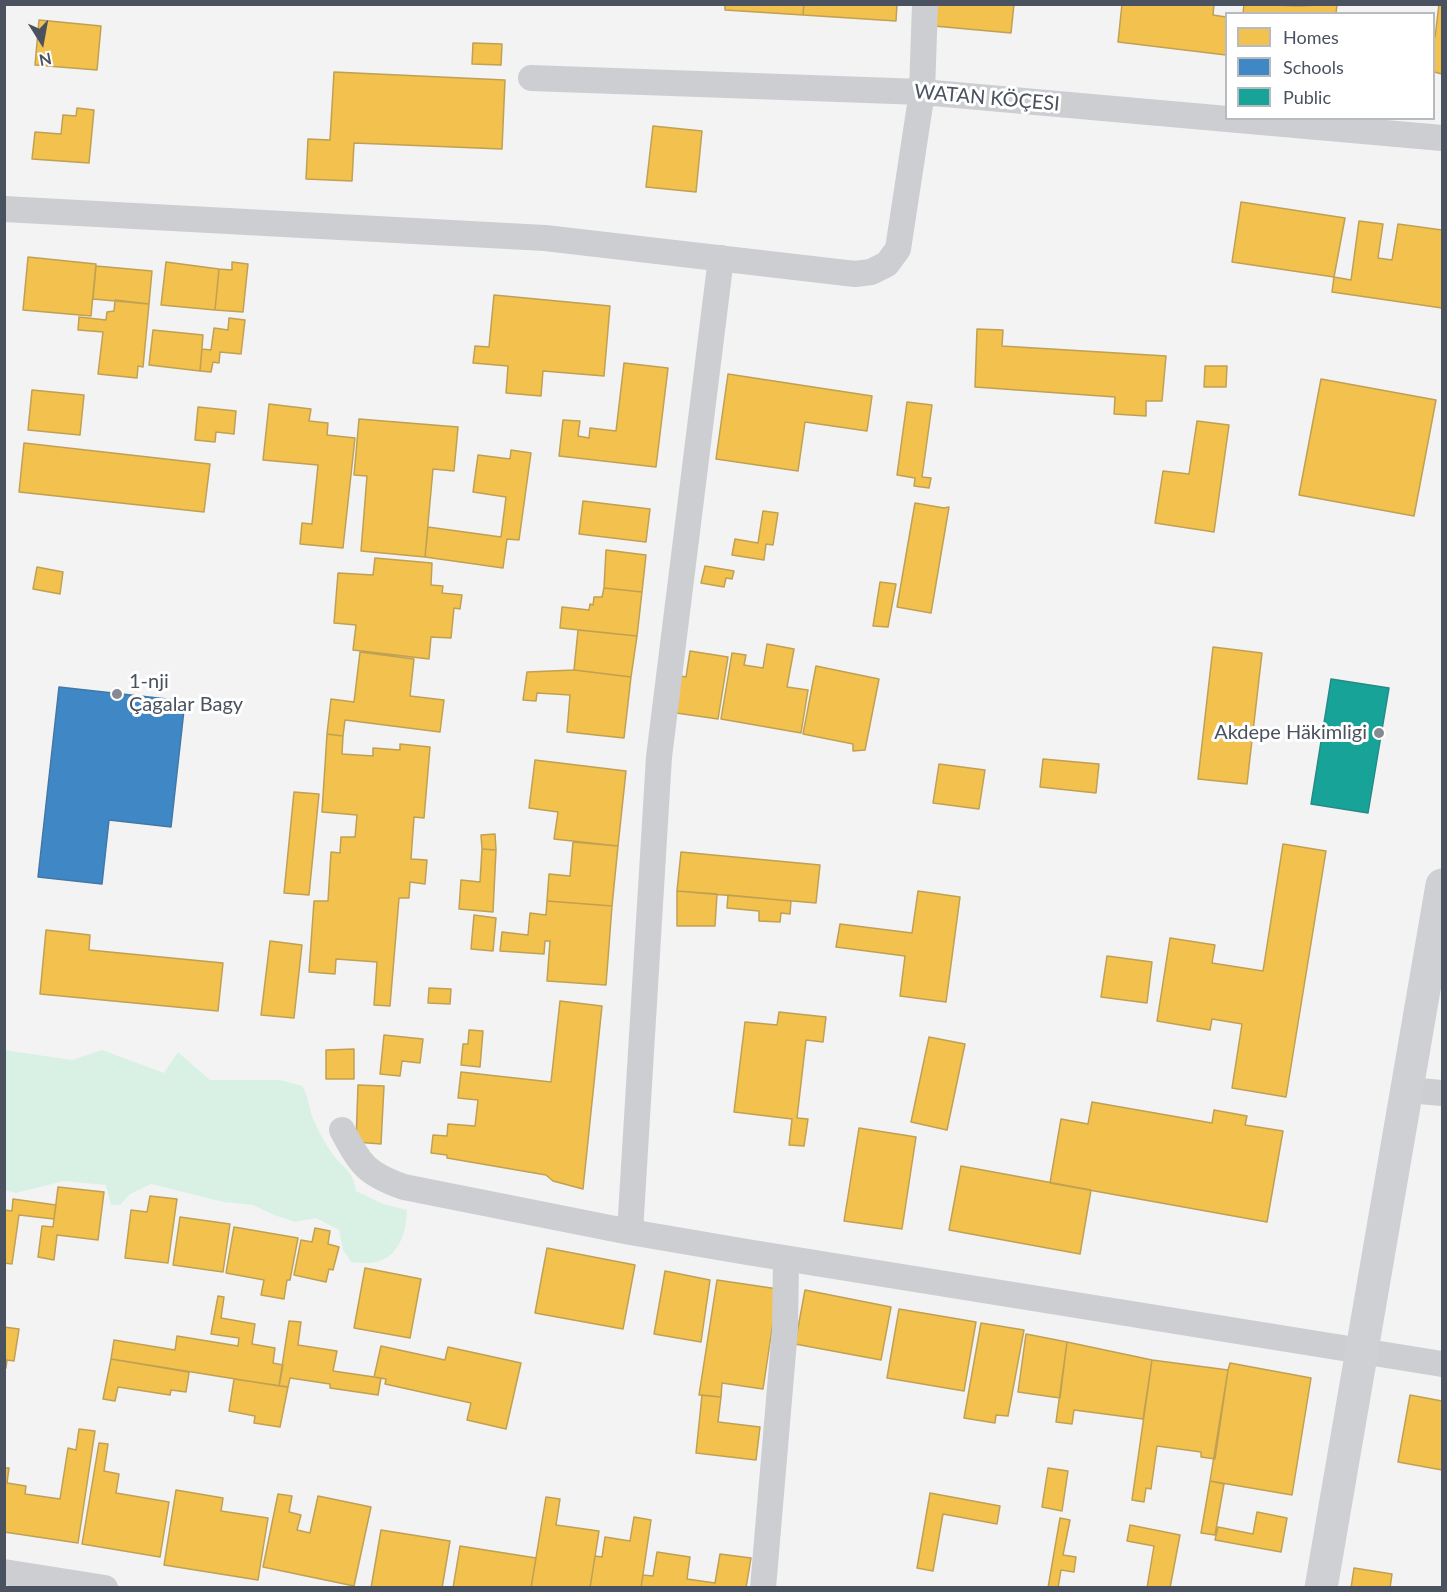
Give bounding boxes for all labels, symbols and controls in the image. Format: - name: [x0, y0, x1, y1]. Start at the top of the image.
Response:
- north arrow: [12, 12, 72, 72]
- legend: [1225, 12, 1435, 120]
- text: Homes: [1283, 26, 1339, 48]
- text: N: [38, 50, 53, 71]
- text: Schools: [1283, 56, 1344, 78]
- street label: WATAN KÖÇESI: [913, 80, 1061, 116]
- text: Public: [1283, 86, 1331, 108]
- place label: 1-nji Çagalar Bagy: [129, 670, 243, 717]
- marker: 1-nji Çagalar Bagy: [110, 687, 124, 701]
- place label: Akdepe Häkimligi: [1214, 721, 1367, 745]
- marker: Akdepe Häkimligi: [1372, 726, 1386, 740]

